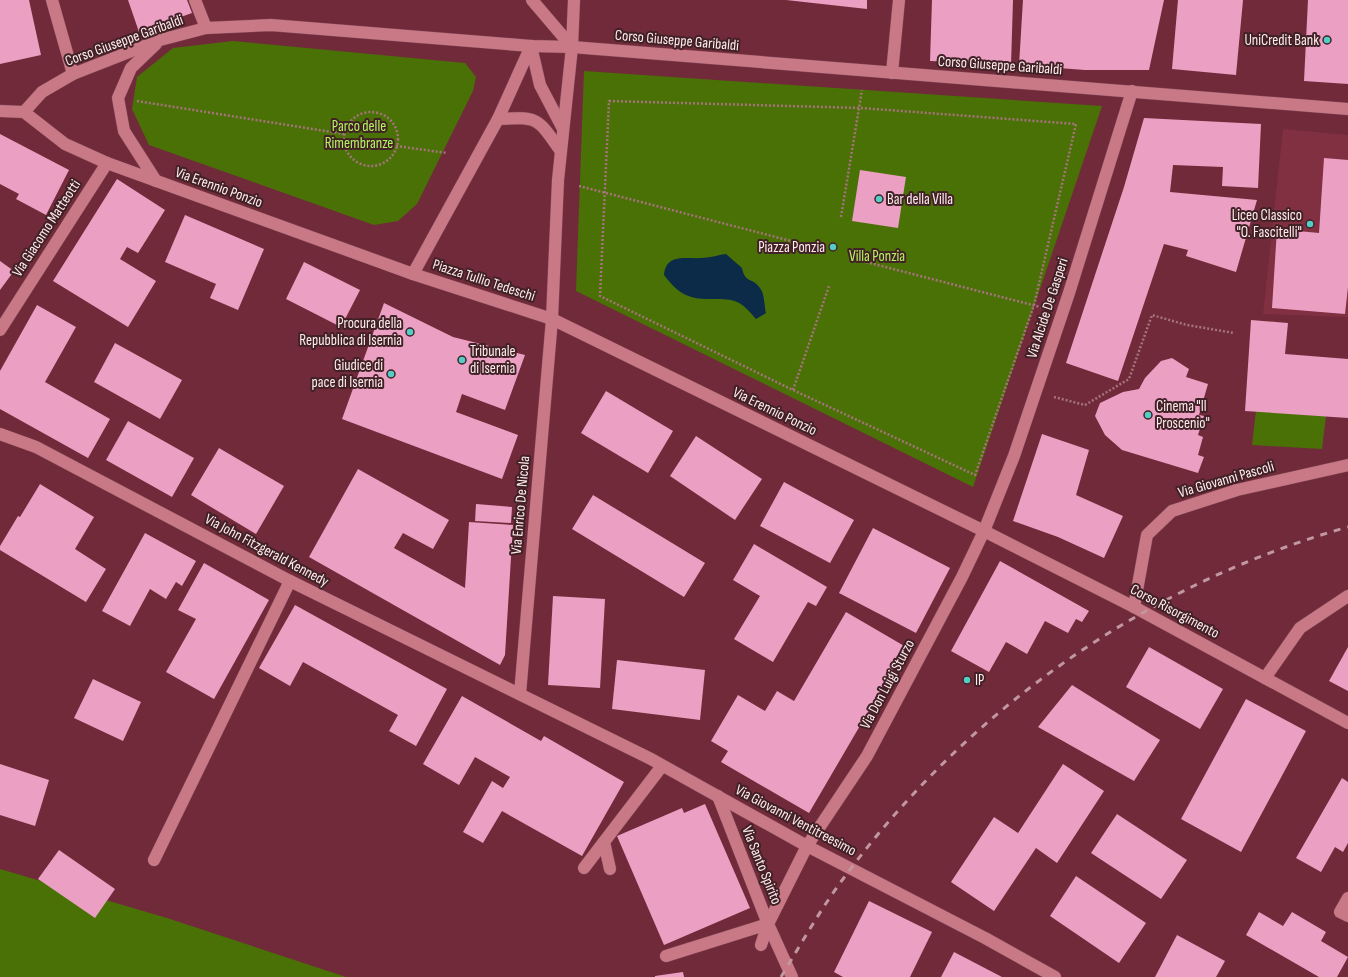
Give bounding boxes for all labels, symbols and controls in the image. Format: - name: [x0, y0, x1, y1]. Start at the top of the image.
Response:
- street label: Corso Giuseppe Garibaldi: [62, 10, 186, 71]
- street label: Corso Giuseppe Garibaldi: [614, 26, 740, 55]
- place label: UniCredit Bank: [1244, 31, 1319, 50]
- marker: UniCredit Bank: [1322, 35, 1332, 45]
- street label: Corso Giuseppe Garibaldi: [937, 52, 1063, 79]
- park label: Parco delle Rimembranze: [325, 117, 393, 153]
- street label: Via Erennio Ponzio: [173, 163, 265, 212]
- street label: Via Giacomo Matteotti: [8, 176, 85, 280]
- place label: Bar della Villa: [887, 190, 953, 209]
- marker: Bar della Villa: [874, 194, 884, 204]
- place label: Liceo Classico "O. Fascitelli": [1232, 206, 1302, 242]
- marker: Liceo Classico "O. Fascitelli": [1305, 219, 1315, 229]
- place label: Piazza Ponzia: [758, 238, 825, 257]
- marker: Piazza Ponzia: [828, 242, 838, 252]
- park label: Villa Ponzia: [849, 247, 905, 266]
- street label: Piazza Tullio Tedeschi: [430, 255, 538, 306]
- street label: Via Alcide De Gasperi: [1022, 255, 1073, 361]
- place label: Procura della Repubblica di Isernia: [299, 314, 402, 350]
- marker: Procura della Repubblica di Isernia: [405, 327, 415, 337]
- place label: Tribunale di Isernia: [470, 342, 516, 378]
- marker: Tribunale di Isernia: [457, 355, 467, 365]
- place label: Giudice di pace di Isernia: [312, 356, 383, 392]
- marker: Giudice di pace di Isernia: [386, 369, 396, 379]
- street label: Via Erennio Ponzio: [729, 383, 820, 440]
- place label: Cinema "Il Proscenio": [1156, 397, 1210, 433]
- marker: Cinema "Il Proscenio": [1143, 410, 1153, 420]
- street label: Via Enrico De Nicola: [507, 455, 534, 555]
- street label: Via Giovanni Pascoli: [1176, 457, 1276, 502]
- street label: Via John Fitzgerald Kennedy: [202, 510, 332, 591]
- street label: Corso Risorgimento: [1127, 580, 1223, 643]
- street label: Via Don Luigi Sturzo: [856, 636, 919, 732]
- place label: IP: [975, 671, 984, 690]
- marker: IP: [962, 675, 972, 685]
- street label: Via Giovanni Ventitreesimo: [732, 780, 860, 860]
- street label: Via Santo Spirito: [737, 823, 786, 907]

